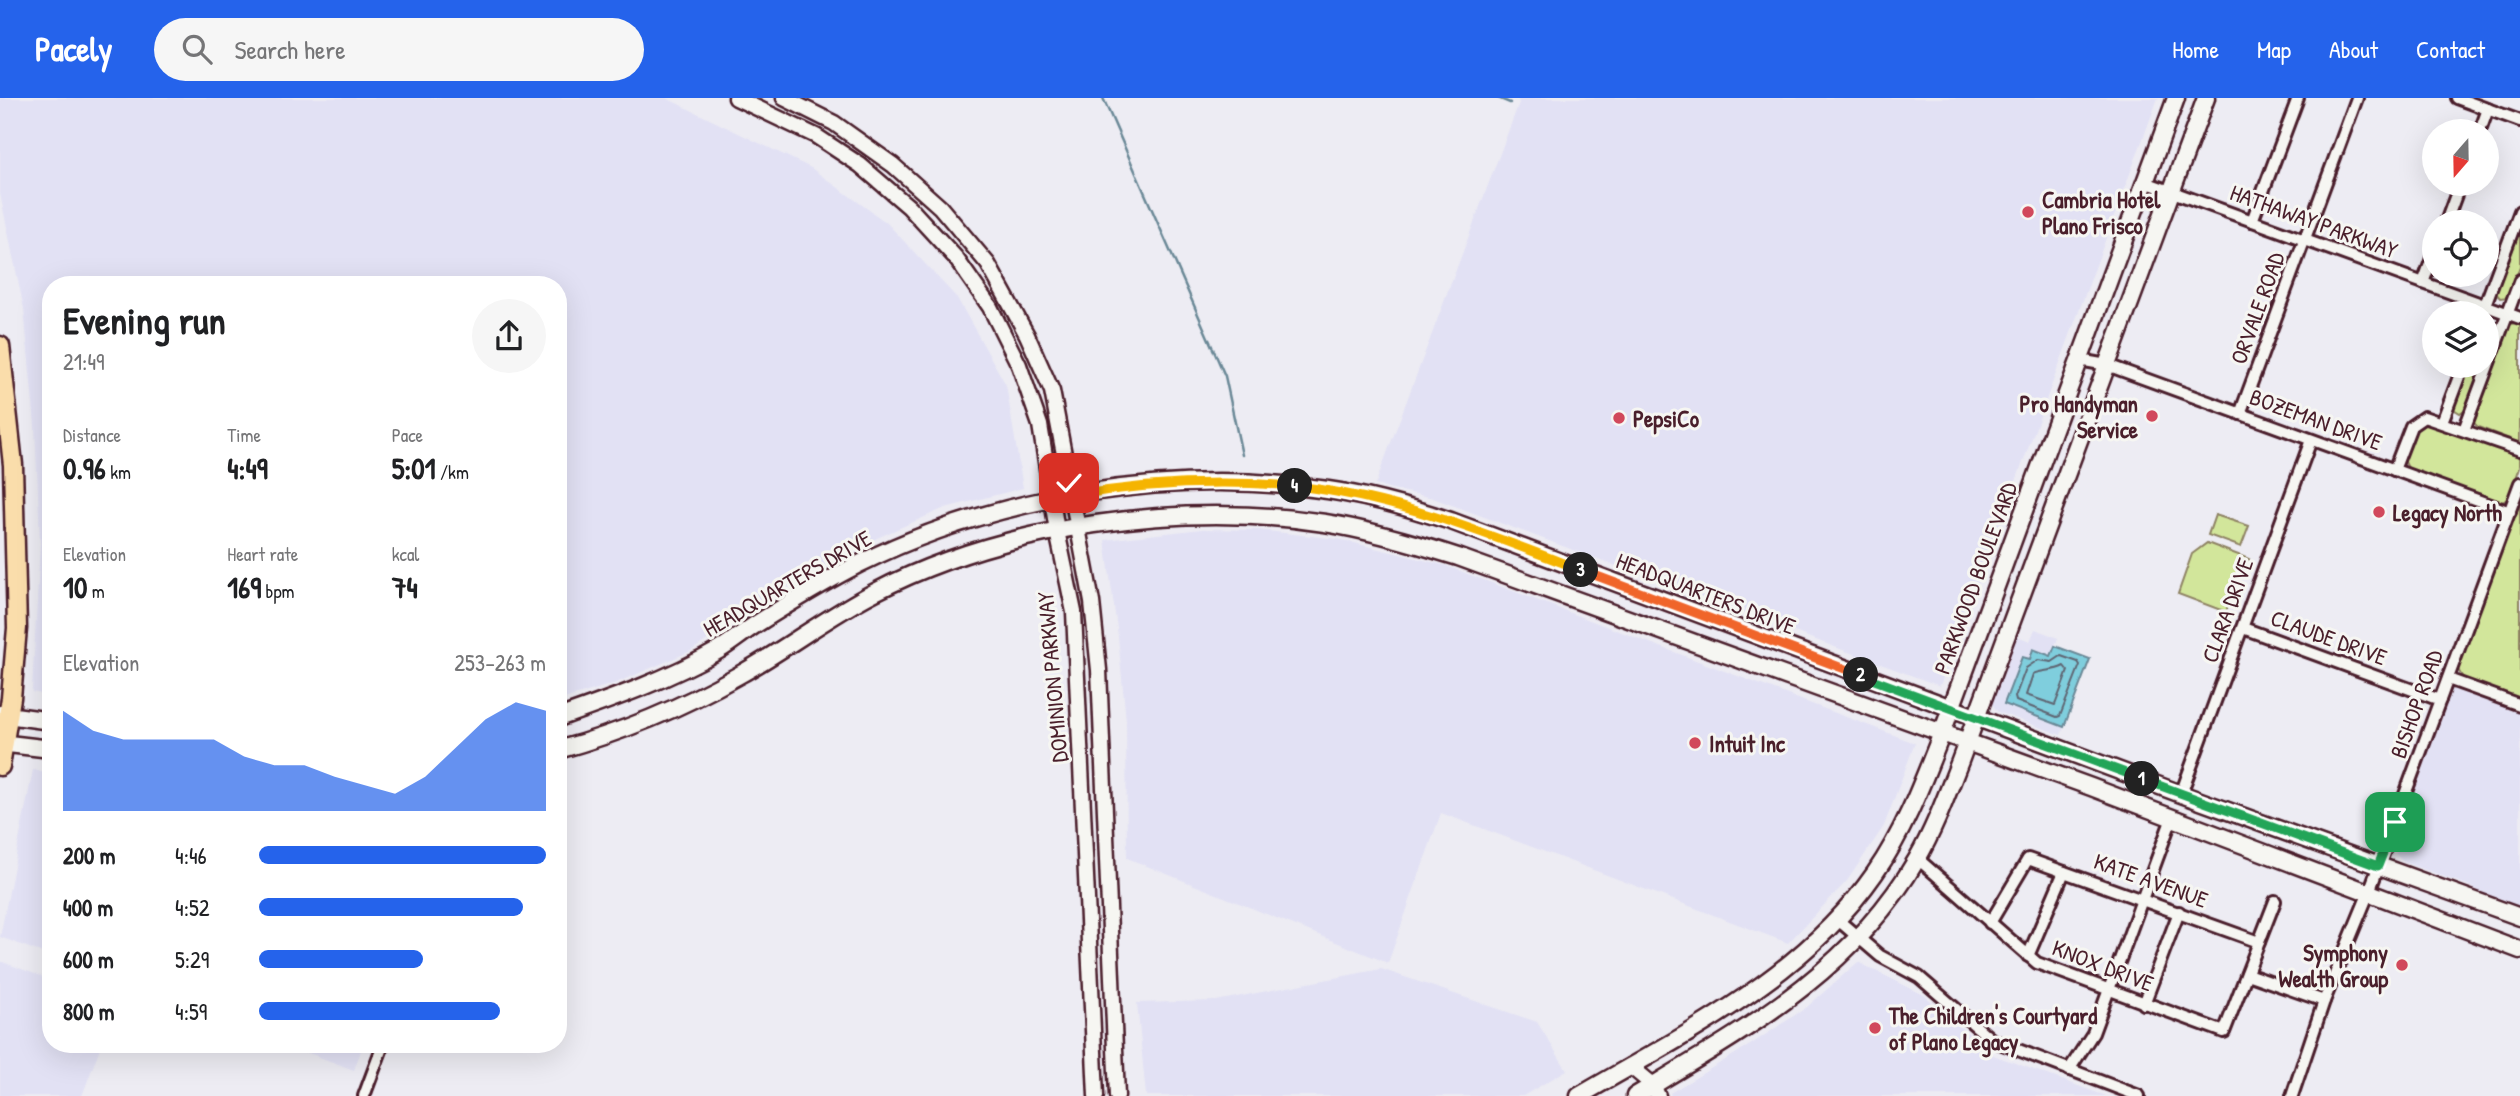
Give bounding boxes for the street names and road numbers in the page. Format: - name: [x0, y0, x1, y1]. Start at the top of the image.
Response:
- street label: HATHAWAY PARKWAY: [2226, 176, 2402, 266]
- street label: ORVALE ROAD: [2222, 248, 2292, 368]
- street label: BOZEMAN DRIVE: [2246, 381, 2386, 457]
- street label: PARKWOOD BOULEVARD: [1926, 478, 2024, 678]
- street label: HEADQUARTERS DRIVE: [697, 522, 877, 644]
- street label: HEADQUARTERS DRIVE: [1612, 545, 1800, 641]
- street label: CLARA DRIVE: [2194, 553, 2260, 667]
- street label: DOMINION PARKWAY: [1029, 590, 1075, 764]
- street label: CLAUDE DRIVE: [2267, 602, 2391, 672]
- street label: BISHOP ROAD: [2382, 646, 2450, 762]
- street label: KATE AVENUE: [2090, 845, 2212, 915]
- street label: KNOX DRIVE: [2048, 932, 2158, 998]

